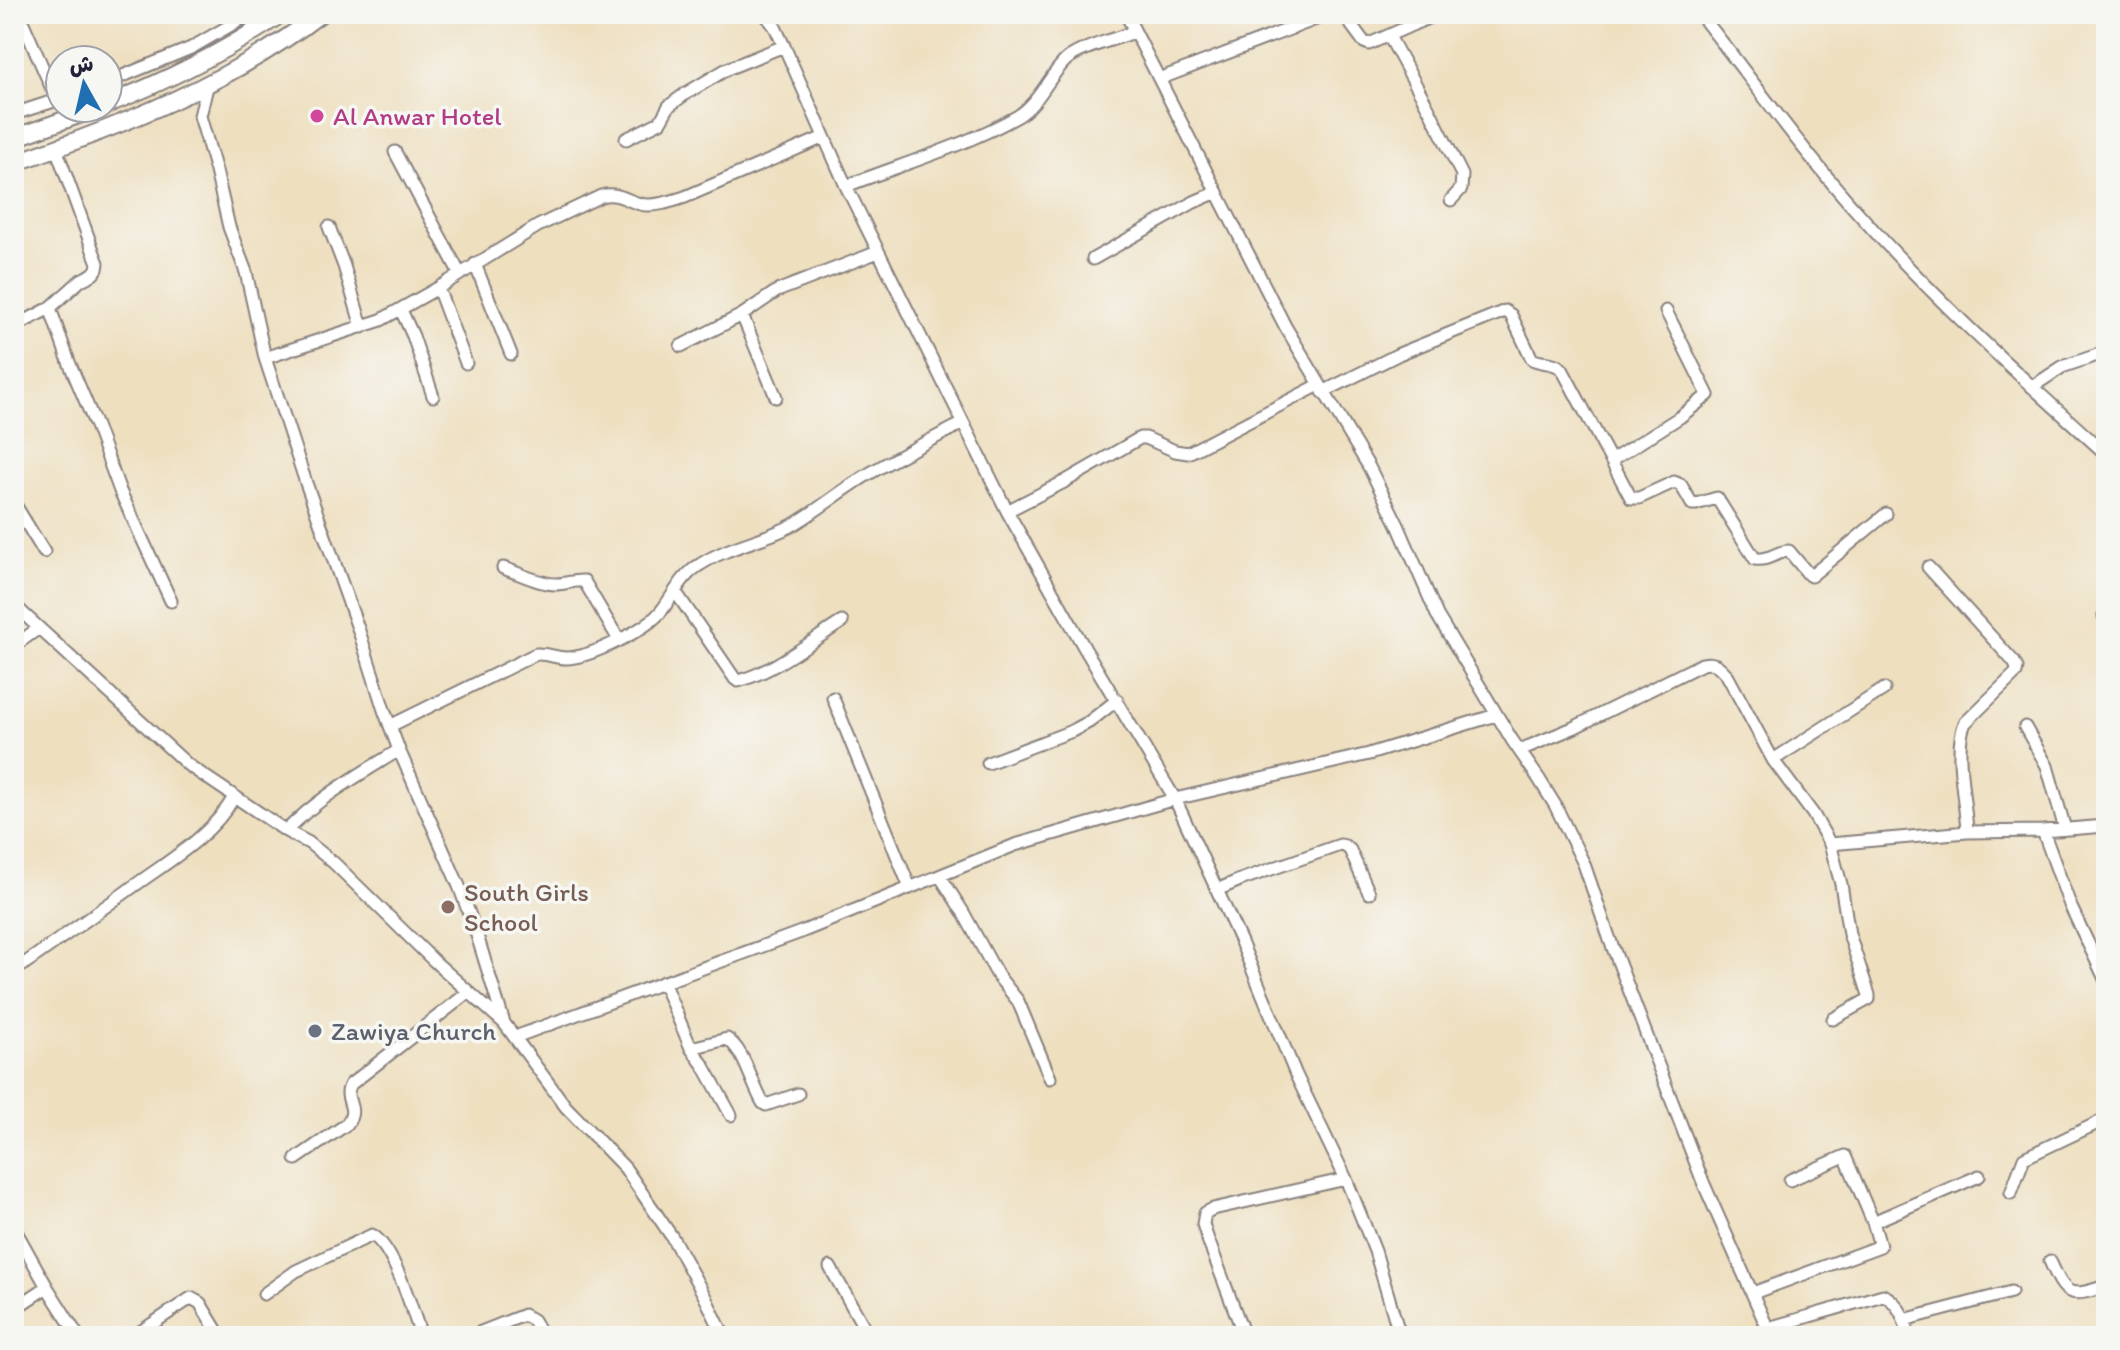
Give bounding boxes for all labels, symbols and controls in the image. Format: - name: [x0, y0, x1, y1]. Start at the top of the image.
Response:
- north arrow: [44, 44, 124, 124]
- text: ش: [67, 50, 95, 80]
- place label: Al Anwar Hotel: [333, 100, 502, 132]
- marker: Al Anwar Hotel: [308, 107, 326, 125]
- place label: South Girls School: [464, 876, 589, 938]
- marker: South Girls School: [439, 898, 457, 916]
- place label: Zawiya Church: [331, 1015, 496, 1047]
- marker: Zawiya Church: [306, 1022, 324, 1040]

